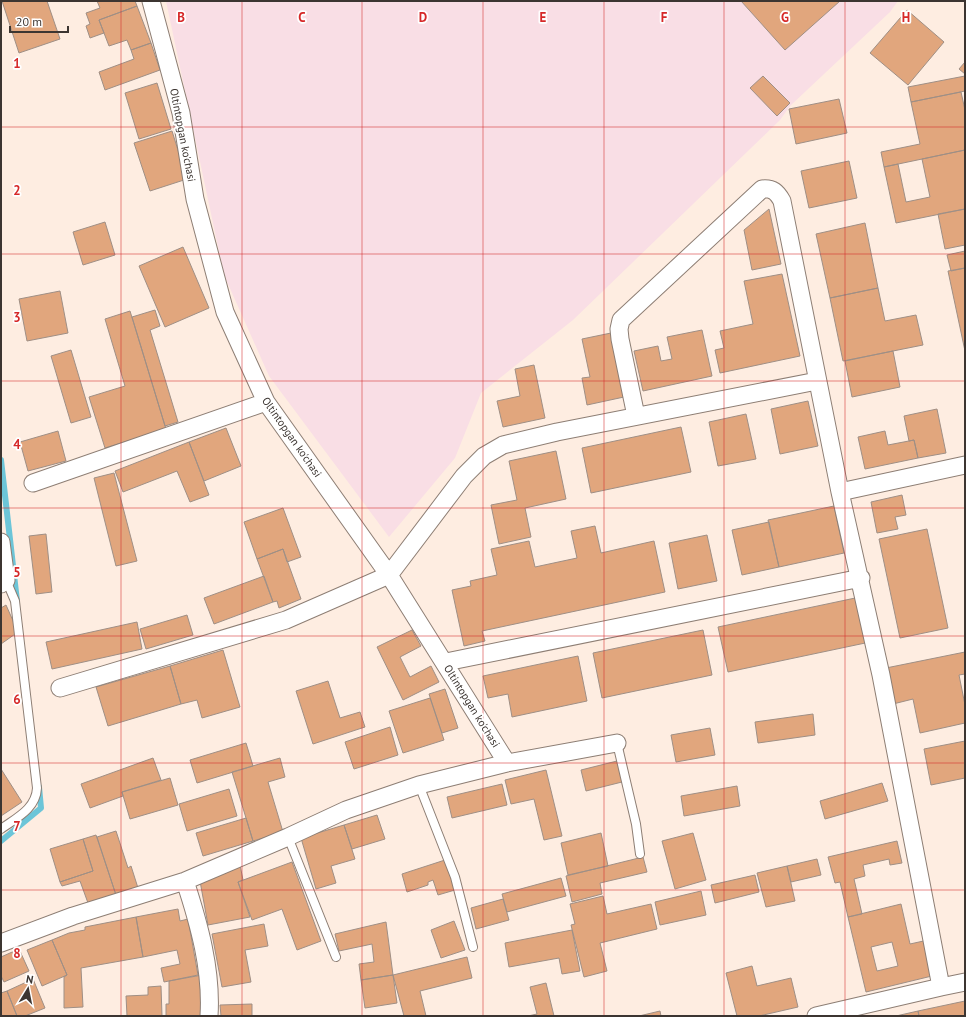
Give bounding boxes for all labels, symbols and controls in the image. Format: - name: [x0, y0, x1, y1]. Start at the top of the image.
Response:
- scale bar: [10, 8, 68, 34]
- text: B: [177, 9, 185, 26]
- text: C: [298, 9, 306, 26]
- text: D: [419, 9, 427, 26]
- text: E: [540, 9, 547, 26]
- text: F: [661, 9, 668, 26]
- text: G: [781, 9, 789, 26]
- text: H: [902, 9, 910, 26]
- text: 20 m: [16, 14, 42, 29]
- text: 1: [13, 55, 21, 72]
- street label: Oltintopgan ko'chasi: [167, 87, 199, 183]
- text: 2: [13, 182, 21, 199]
- text: 3: [13, 309, 21, 326]
- street label: Oltintopgan ko'chasi: [259, 394, 325, 480]
- text: 4: [13, 436, 21, 453]
- text: 5: [13, 564, 21, 581]
- street label: Oltintopgan ko'chasi: [441, 662, 503, 750]
- text: 6: [13, 691, 21, 708]
- text: 7: [13, 818, 21, 835]
- text: 8: [13, 945, 21, 962]
- north arrow: [8, 969, 48, 1009]
- text: N: [25, 972, 35, 987]

